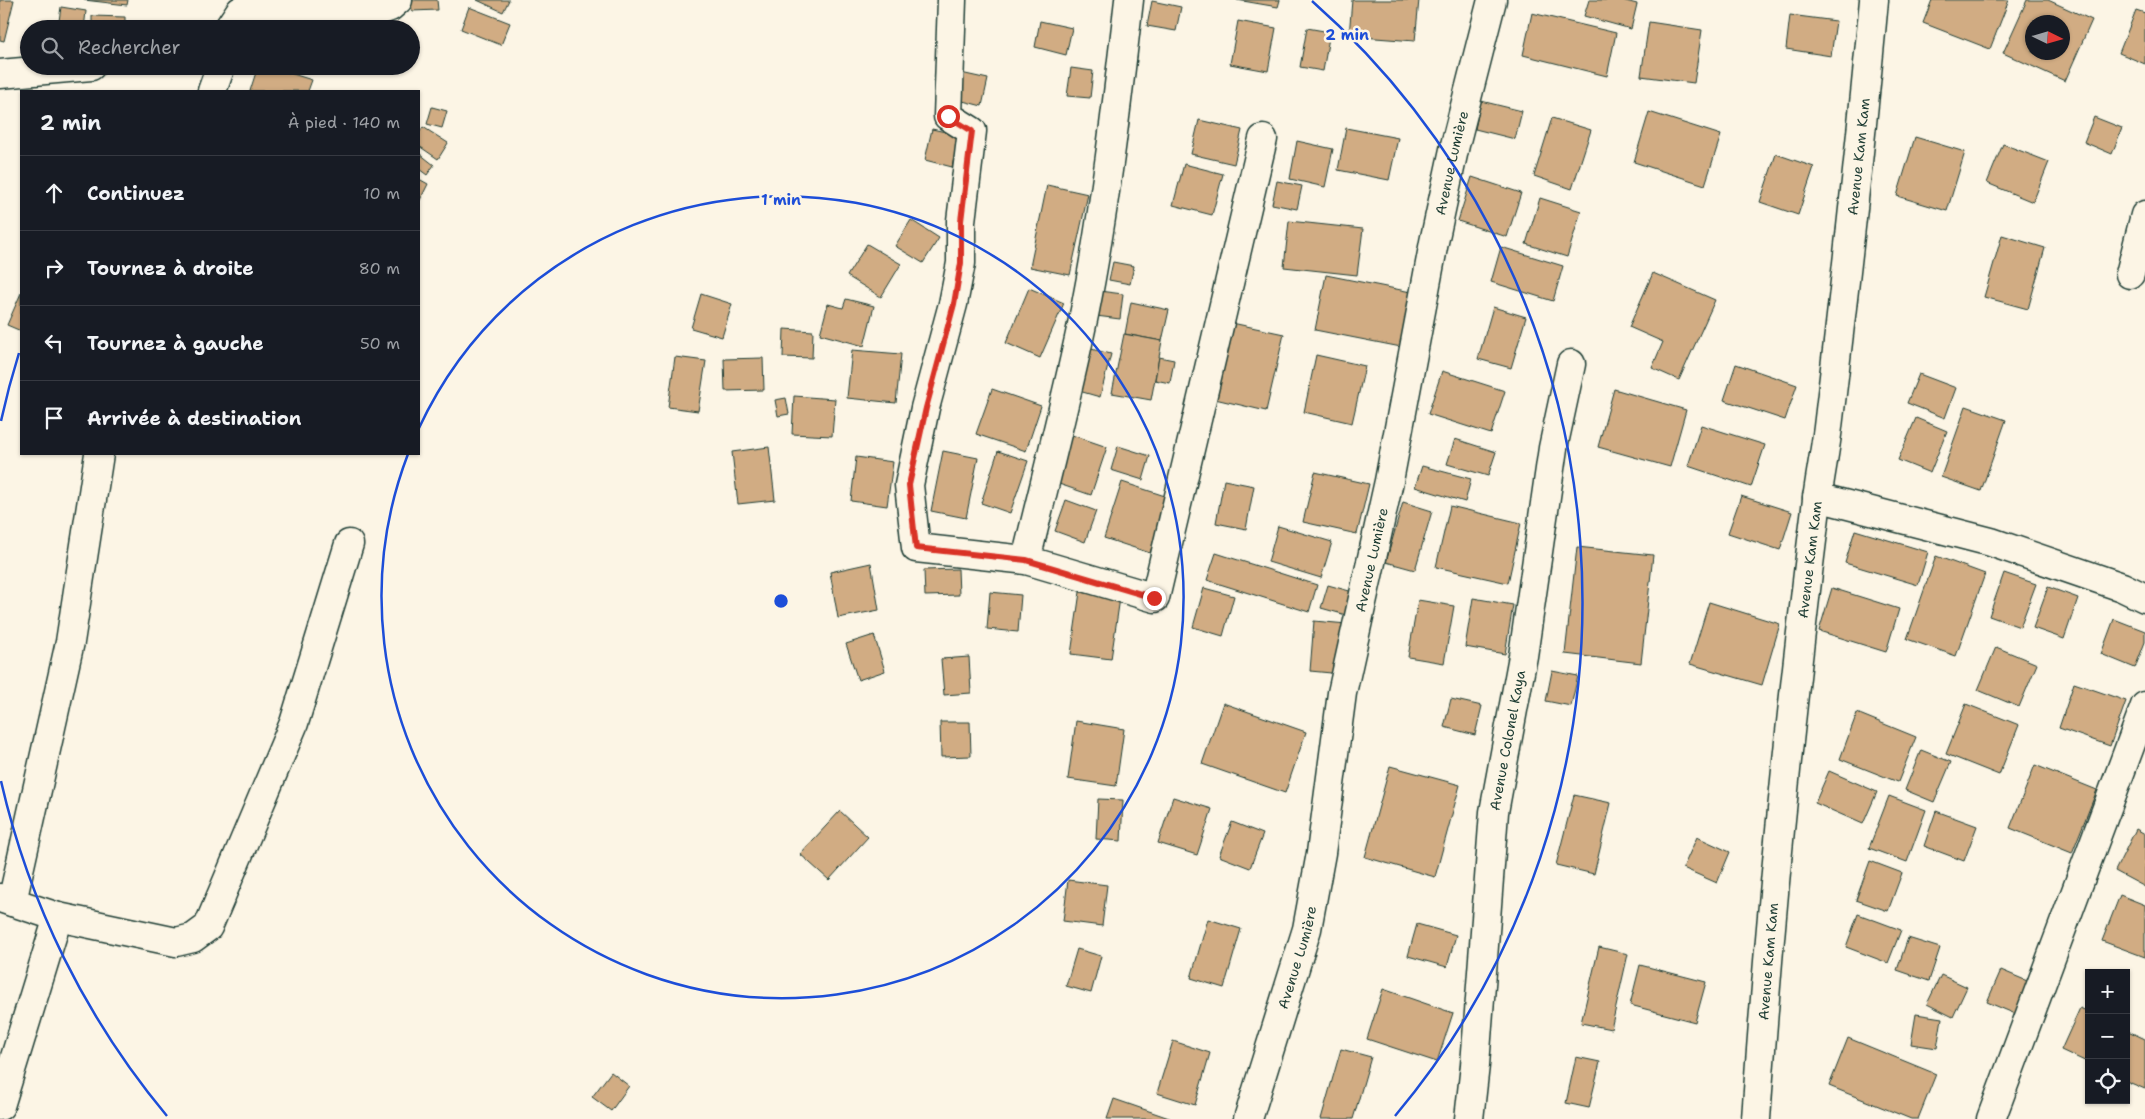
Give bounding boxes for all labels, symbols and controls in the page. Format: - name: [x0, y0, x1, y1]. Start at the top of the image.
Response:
- north arrow: [2025, 15, 2070, 60]
- search box: [20, 20, 420, 75]
- text: 2 min: [1325, 25, 1369, 45]
- icon: search: [38, 34, 66, 62]
- text: Rechercher: [78, 35, 181, 60]
- street label: Avenue Kam Kam: [1843, 97, 1874, 216]
- route start: [937, 105, 960, 128]
- text: 2 min: [40, 109, 101, 137]
- street label: Avenue Lumière: [1431, 109, 1472, 217]
- text: À pied · 140 m: [288, 112, 400, 133]
- icon: ahead: [40, 179, 68, 207]
- text: Continuez: [87, 181, 185, 206]
- text: 10 m: [363, 183, 400, 204]
- text: 1 min: [761, 190, 801, 210]
- icon: right: [40, 254, 68, 282]
- text: Tournez à droite: [87, 256, 254, 281]
- text: 80 m: [359, 258, 400, 279]
- icon: left: [40, 329, 68, 357]
- text: Tournez à gauche: [87, 331, 264, 356]
- text: 50 m: [360, 333, 400, 354]
- icon: arrive: [40, 404, 68, 432]
- text: Arrivée à destination: [87, 406, 301, 431]
- street label: Avenue Kam Kam: [1794, 500, 1826, 619]
- street label: Avenue Lumière: [1351, 506, 1392, 614]
- route end: [1143, 587, 1166, 610]
- centre of rings: [772, 592, 790, 610]
- street label: Avenue Colonel Kaya: [1485, 668, 1529, 812]
- street label: Avenue Kam Kam: [1754, 902, 1782, 1021]
- street label: Avenue Lumière: [1274, 904, 1320, 1011]
- map controls: [2085, 969, 2130, 1104]
- button: +: [2085, 969, 2130, 1014]
- button: −: [2085, 1014, 2130, 1059]
- button: locate: [2085, 1059, 2130, 1104]

